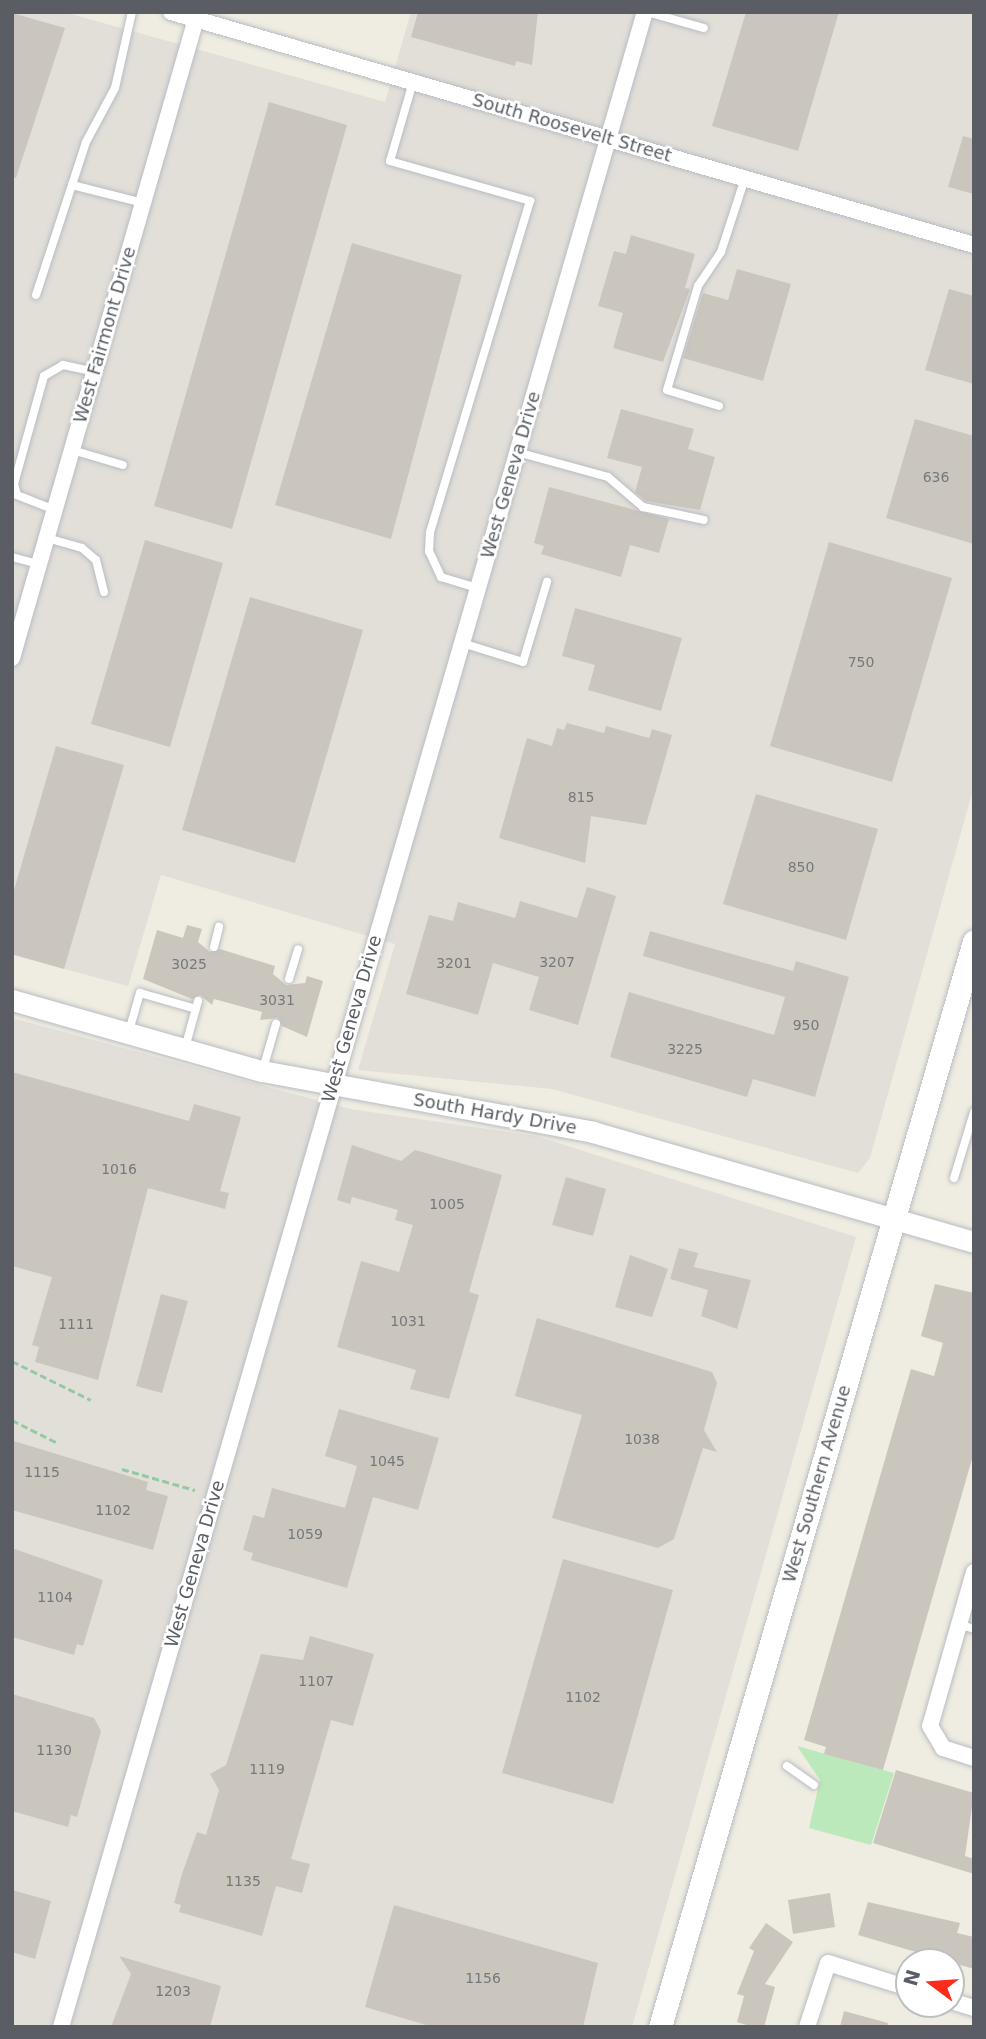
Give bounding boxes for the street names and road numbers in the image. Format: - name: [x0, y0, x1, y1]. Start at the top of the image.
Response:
- street label: South Roosevelt Street: [470, 89, 674, 167]
- street label: West Fairmont Drive: [69, 244, 141, 426]
- street label: West Geneva Drive: [477, 389, 545, 561]
- street label: West Geneva Drive: [318, 933, 386, 1105]
- street label: South Hardy Drive: [412, 1089, 578, 1139]
- street label: West Southern Avenue: [778, 1383, 856, 1585]
- street label: West Geneva Drive: [161, 1478, 229, 1650]

